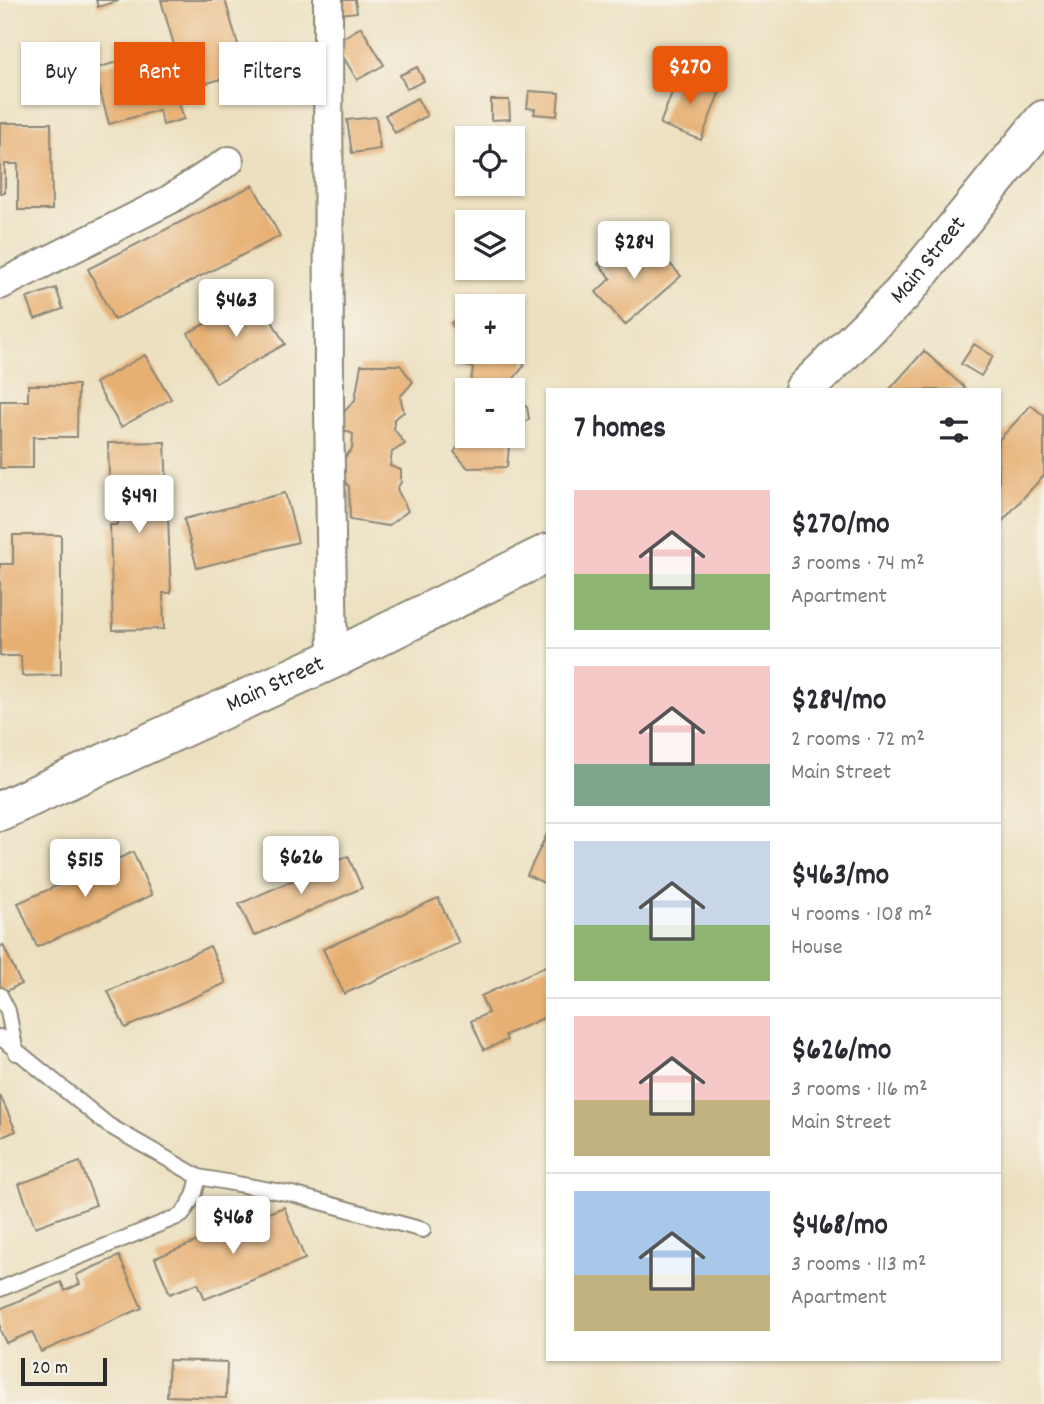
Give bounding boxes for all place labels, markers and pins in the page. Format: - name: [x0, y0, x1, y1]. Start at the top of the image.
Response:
- pin: $270: [649, 46, 731, 106]
- pin: $284: [593, 222, 675, 281]
- pin: $463: [195, 280, 277, 339]
- pin: $491: [98, 476, 180, 535]
- pin: $626: [260, 836, 342, 896]
- pin: $515: [44, 839, 126, 899]
- pin: $468: [192, 1196, 274, 1256]

